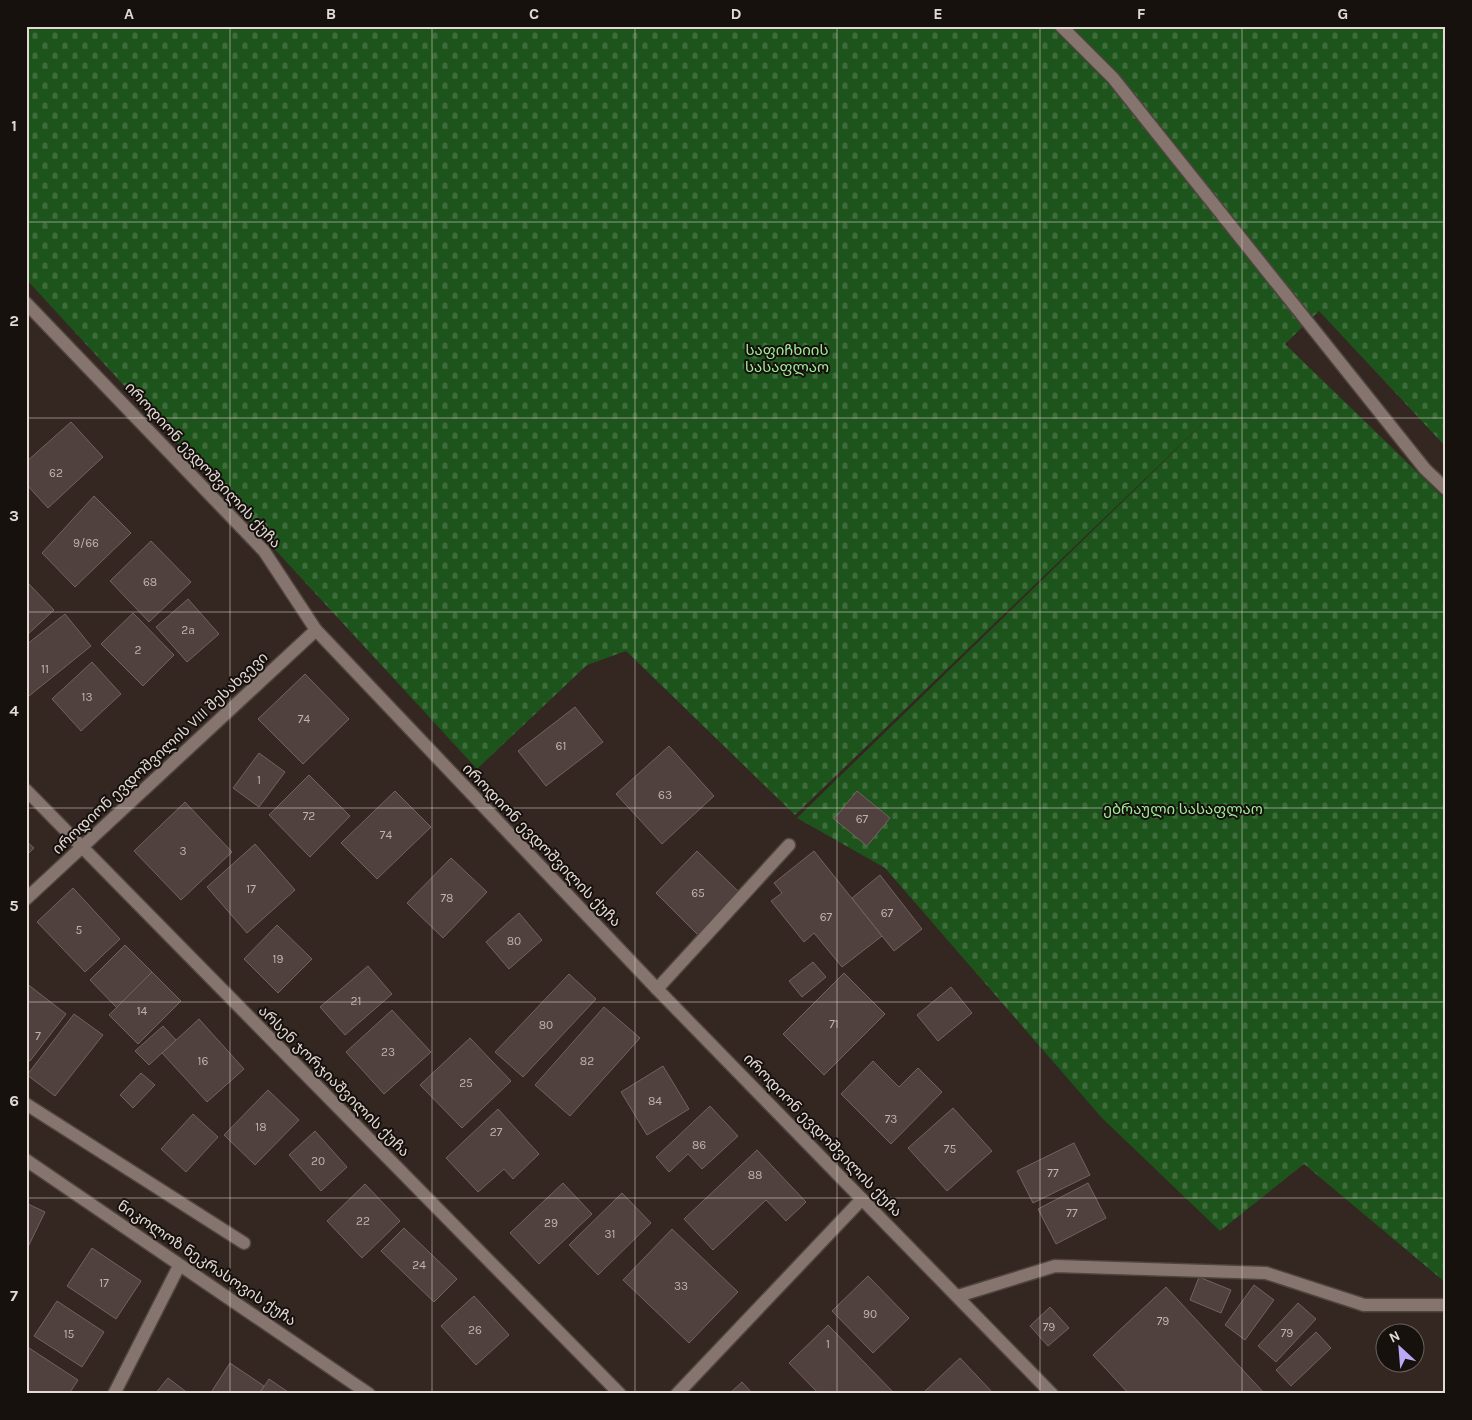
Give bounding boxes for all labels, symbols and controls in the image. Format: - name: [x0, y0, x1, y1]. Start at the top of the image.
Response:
- text: A: [124, 4, 134, 23]
- text: B: [326, 4, 336, 23]
- text: C: [529, 4, 539, 23]
- text: D: [731, 4, 742, 23]
- text: E: [933, 4, 943, 23]
- text: F: [1137, 4, 1146, 23]
- text: G: [1338, 4, 1348, 23]
- text: 1: [11, 116, 17, 135]
- text: 2: [9, 311, 19, 330]
- park label: საფიჩხიის სასაფლაო: [745, 341, 829, 376]
- street label: იროდიონ ევდოშვილის ქუჩა: [121, 378, 285, 552]
- house number: 62: [49, 466, 63, 480]
- text: 3: [9, 506, 19, 525]
- house number: 9/66: [73, 536, 99, 550]
- house number: 68: [143, 575, 157, 589]
- house number: 2a: [181, 623, 195, 637]
- house number: 2: [135, 643, 142, 657]
- street label: იროდიონ ევდოშვილის VIII შესახვევი: [48, 648, 272, 858]
- house number: 11: [41, 662, 49, 676]
- house number: 13: [81, 690, 93, 704]
- text: 4: [9, 701, 19, 720]
- house number: 74: [298, 712, 310, 726]
- house number: 61: [556, 739, 566, 753]
- street label: იროდიონ ევდოშვილის ქუჩა: [459, 759, 625, 931]
- house number: 1: [257, 773, 261, 787]
- house number: 63: [658, 788, 672, 802]
- park label: ებრაული სასაფლაო: [1103, 800, 1263, 818]
- house number: 72: [303, 809, 315, 823]
- house number: 67: [856, 812, 869, 826]
- house number: 74: [380, 828, 392, 842]
- house number: 3: [179, 844, 187, 858]
- house number: 17: [246, 882, 256, 896]
- house number: 65: [691, 886, 705, 900]
- house number: 78: [440, 891, 454, 905]
- text: 5: [9, 896, 19, 915]
- house number: 67: [881, 906, 894, 920]
- house number: 67: [820, 910, 833, 924]
- house number: 5: [76, 923, 83, 937]
- house number: 80: [507, 934, 521, 948]
- house number: 19: [273, 952, 283, 966]
- house number: 21: [351, 994, 361, 1008]
- street label: არსენ ჯორჯიაშვილის ქუჩა: [255, 1002, 413, 1160]
- house number: 14: [137, 1004, 148, 1018]
- house number: 71: [829, 1017, 839, 1031]
- house number: 80: [539, 1018, 553, 1032]
- house number: 7: [35, 1029, 41, 1043]
- house number: 23: [381, 1045, 395, 1059]
- street label: იროდიონ ევდოშვილის ქუჩა: [740, 1049, 906, 1221]
- house number: 16: [198, 1054, 209, 1068]
- house number: 82: [580, 1054, 594, 1068]
- house number: 25: [459, 1076, 473, 1090]
- text: 6: [9, 1091, 19, 1110]
- house number: 84: [648, 1094, 662, 1108]
- house number: 73: [885, 1112, 897, 1126]
- house number: 18: [255, 1120, 267, 1134]
- house number: 27: [490, 1125, 503, 1139]
- house number: 86: [692, 1138, 706, 1152]
- house number: 75: [944, 1142, 956, 1156]
- house number: 20: [311, 1154, 325, 1168]
- house number: 77: [1047, 1166, 1059, 1180]
- house number: 88: [748, 1168, 762, 1182]
- street label: ნიკოლოზ ნეკრასოვის ქუჩა: [114, 1196, 300, 1330]
- house number: 77: [1066, 1206, 1078, 1220]
- house number: 22: [356, 1214, 370, 1228]
- house number: 29: [544, 1216, 558, 1230]
- house number: 31: [604, 1227, 616, 1241]
- house number: 24: [412, 1258, 426, 1272]
- house number: 17: [99, 1276, 109, 1290]
- house number: 33: [674, 1279, 688, 1293]
- text: 7: [10, 1286, 18, 1305]
- house number: 90: [863, 1307, 877, 1321]
- house number: 79: [1157, 1314, 1169, 1328]
- house number: 79: [1043, 1320, 1055, 1334]
- north arrow: [1374, 1322, 1424, 1372]
- house number: 26: [468, 1323, 482, 1337]
- house number: 79: [1281, 1326, 1293, 1340]
- house number: 15: [64, 1327, 75, 1341]
- text: N: [1386, 1327, 1403, 1347]
- house number: 1: [826, 1337, 830, 1351]

